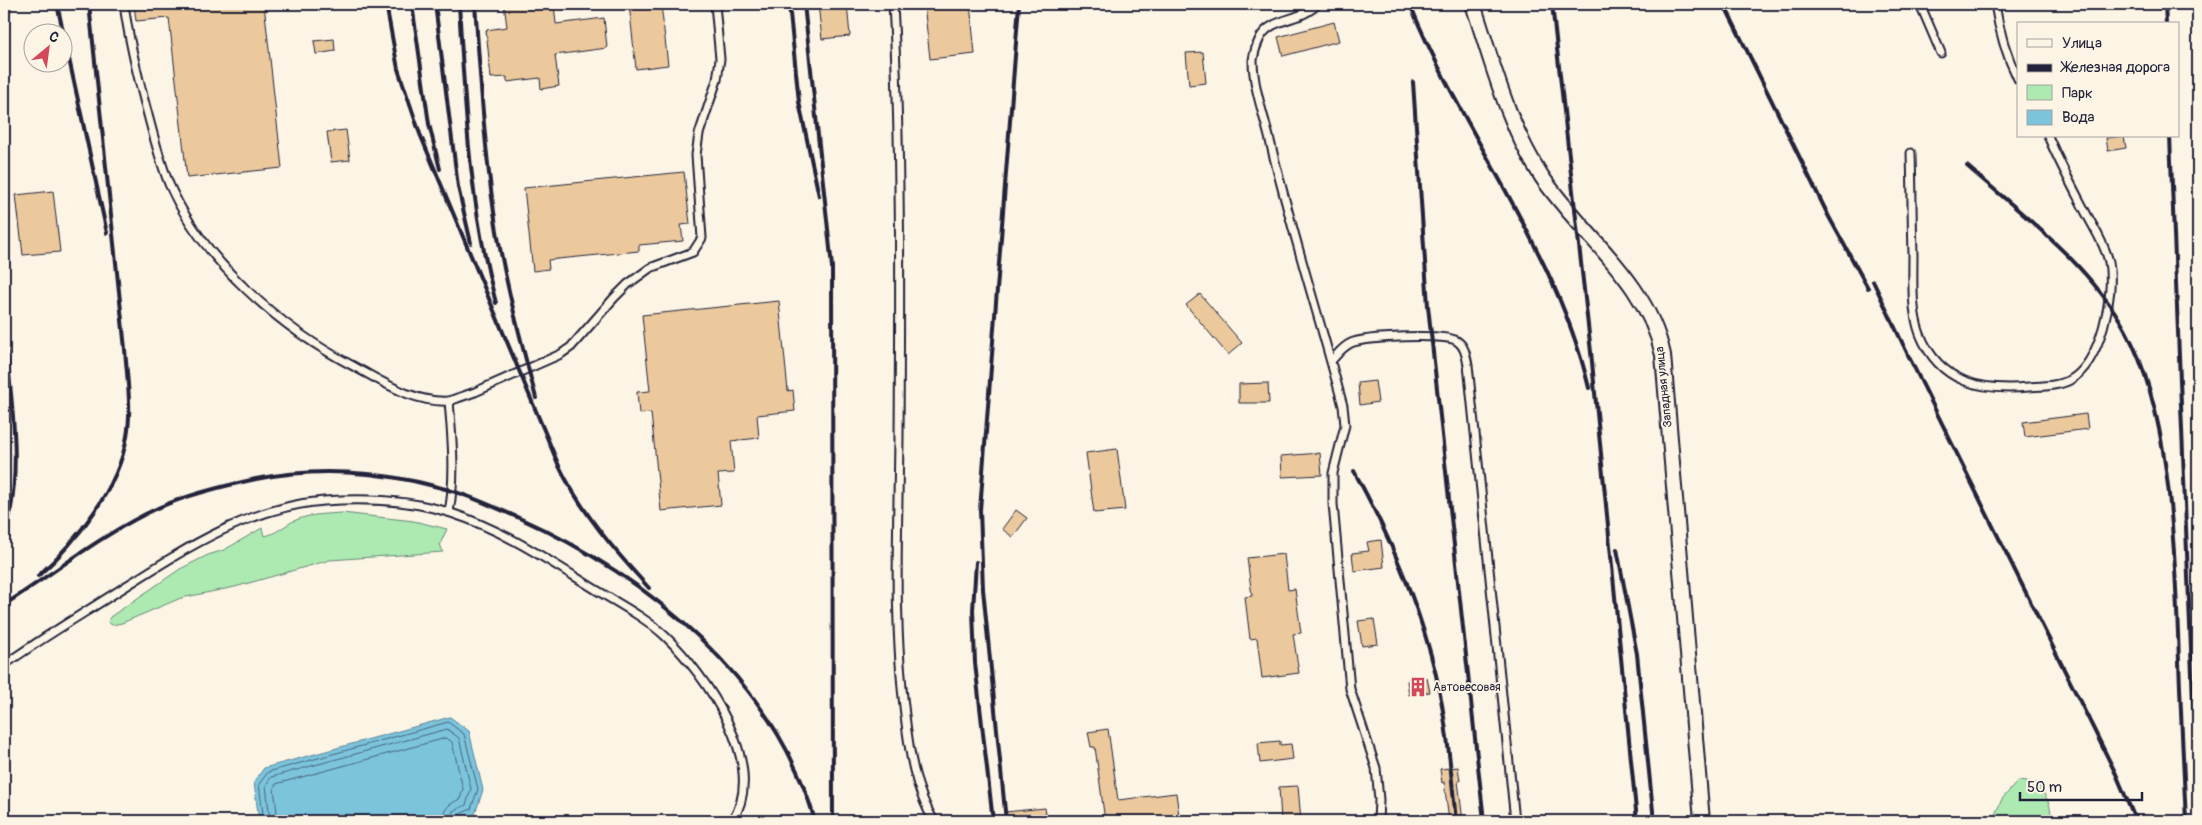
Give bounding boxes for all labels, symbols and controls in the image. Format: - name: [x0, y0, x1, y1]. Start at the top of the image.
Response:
- north arrow: [22, 22, 72, 72]
- legend: [2017, 22, 2180, 138]
- text: С: [46, 28, 62, 47]
- text: Улица: [2062, 34, 2102, 53]
- text: Железная дорога: [2060, 58, 2170, 77]
- text: Парк: [2062, 84, 2093, 103]
- text: Вода: [2062, 108, 2095, 127]
- street label: Западная улица: [1652, 345, 1676, 428]
- building icon: Автовесовая: [1407, 676, 1429, 698]
- place label: Автовесовая: [1433, 680, 1501, 695]
- scale bar: [2020, 770, 2142, 802]
- text: 50 m: [2027, 778, 2062, 797]

